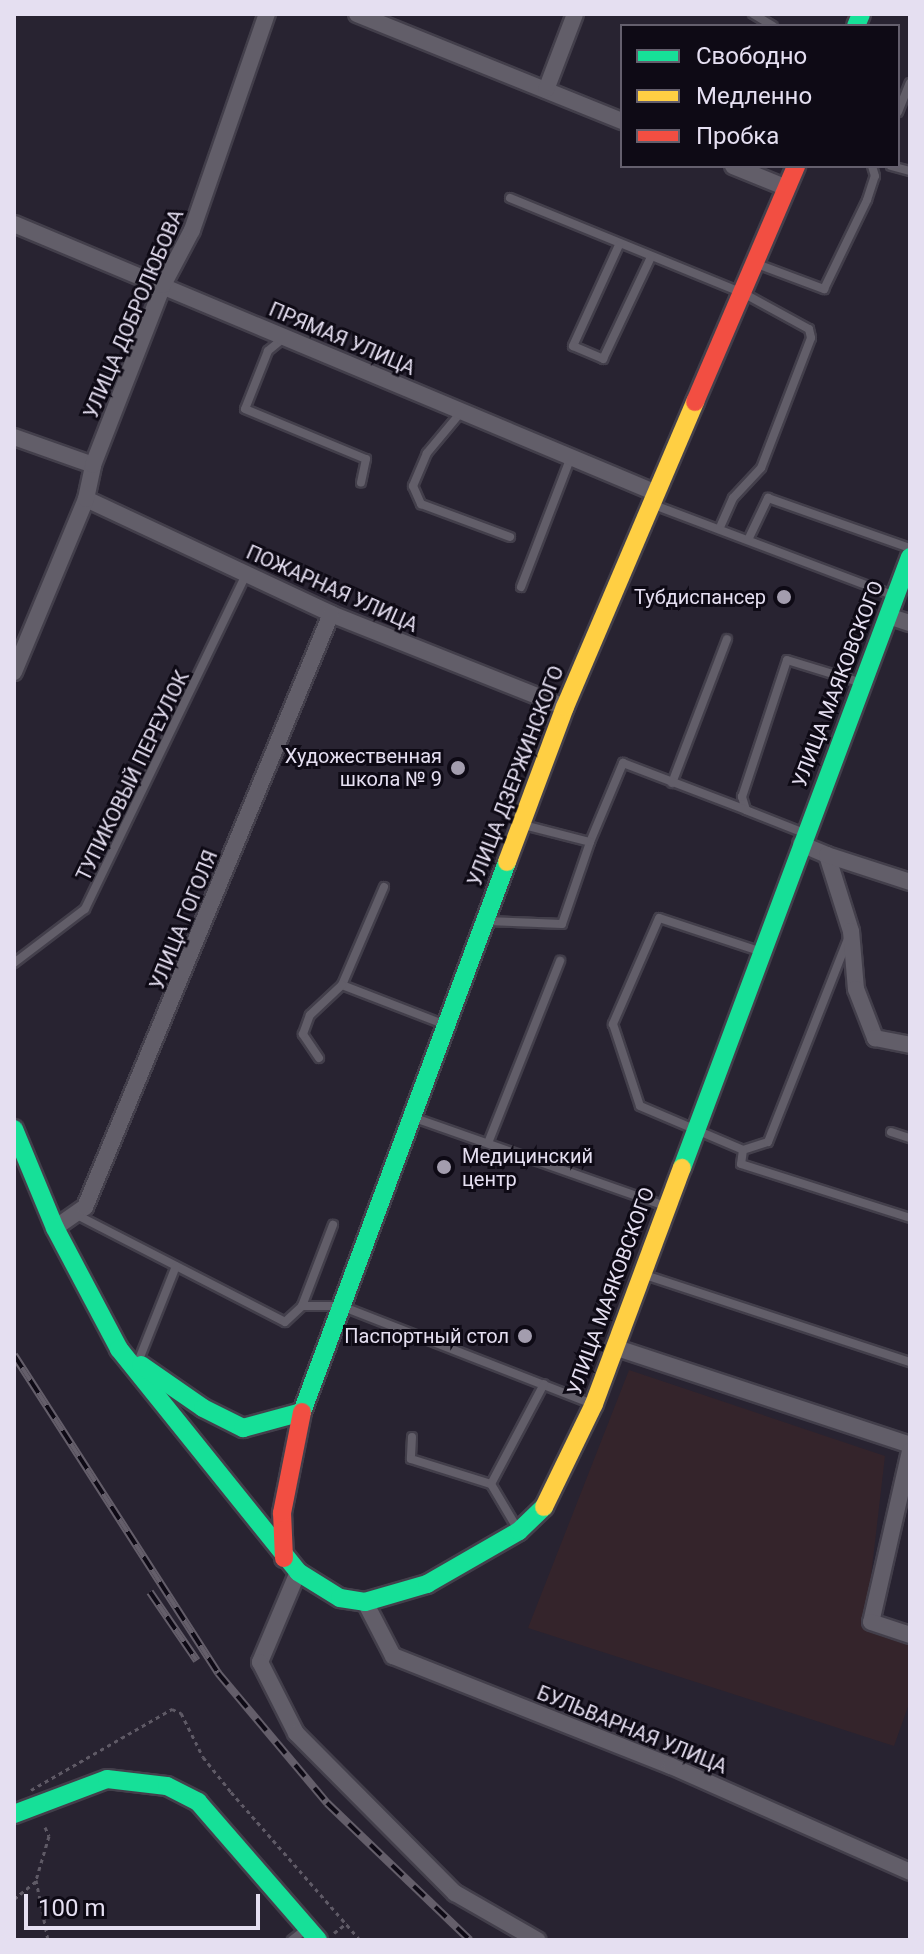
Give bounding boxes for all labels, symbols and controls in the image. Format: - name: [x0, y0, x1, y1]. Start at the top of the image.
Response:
- legend: [620, 24, 900, 168]
- text: Свободно: [696, 42, 807, 70]
- text: Медленно: [696, 82, 812, 110]
- text: Пробка: [696, 122, 779, 150]
- street label: УЛИЦА ДОБРОЛЮБОВА: [79, 206, 189, 422]
- street label: ПРЯМАЯ УЛИЦА: [265, 297, 419, 381]
- street label: ПОЖАРНАЯ УЛИЦА: [243, 540, 421, 638]
- street label: УЛИЦА МАЯКОВСКОГО: [788, 577, 888, 791]
- place label: Тубдиспансер: [634, 585, 766, 609]
- marker: Тубдиспансер: [773, 586, 795, 608]
- street label: УЛИЦА ДЗЕРЖИНСКОГО: [463, 662, 569, 890]
- street label: ТУПИКОВЫЙ ПЕРЕУЛОК: [72, 667, 194, 885]
- place label: Художественная школа № 9: [285, 744, 442, 791]
- marker: Художественная школа № 9: [449, 759, 467, 777]
- street label: УЛИЦА ГОГОЛЯ: [145, 847, 223, 993]
- place label: Медицинский центр: [462, 1144, 593, 1191]
- marker: Медицинский центр: [433, 1156, 455, 1178]
- street label: УЛИЦА МАЯКОВСКОГО: [562, 1184, 660, 1398]
- place label: Паспортный стол: [344, 1324, 509, 1348]
- marker: Паспортный стол: [516, 1327, 534, 1345]
- street label: БУЛЬВАРНАЯ УЛИЦА: [533, 1681, 731, 1779]
- scale bar: [28, 1878, 264, 1928]
- text: 100 m: [38, 1894, 105, 1922]

